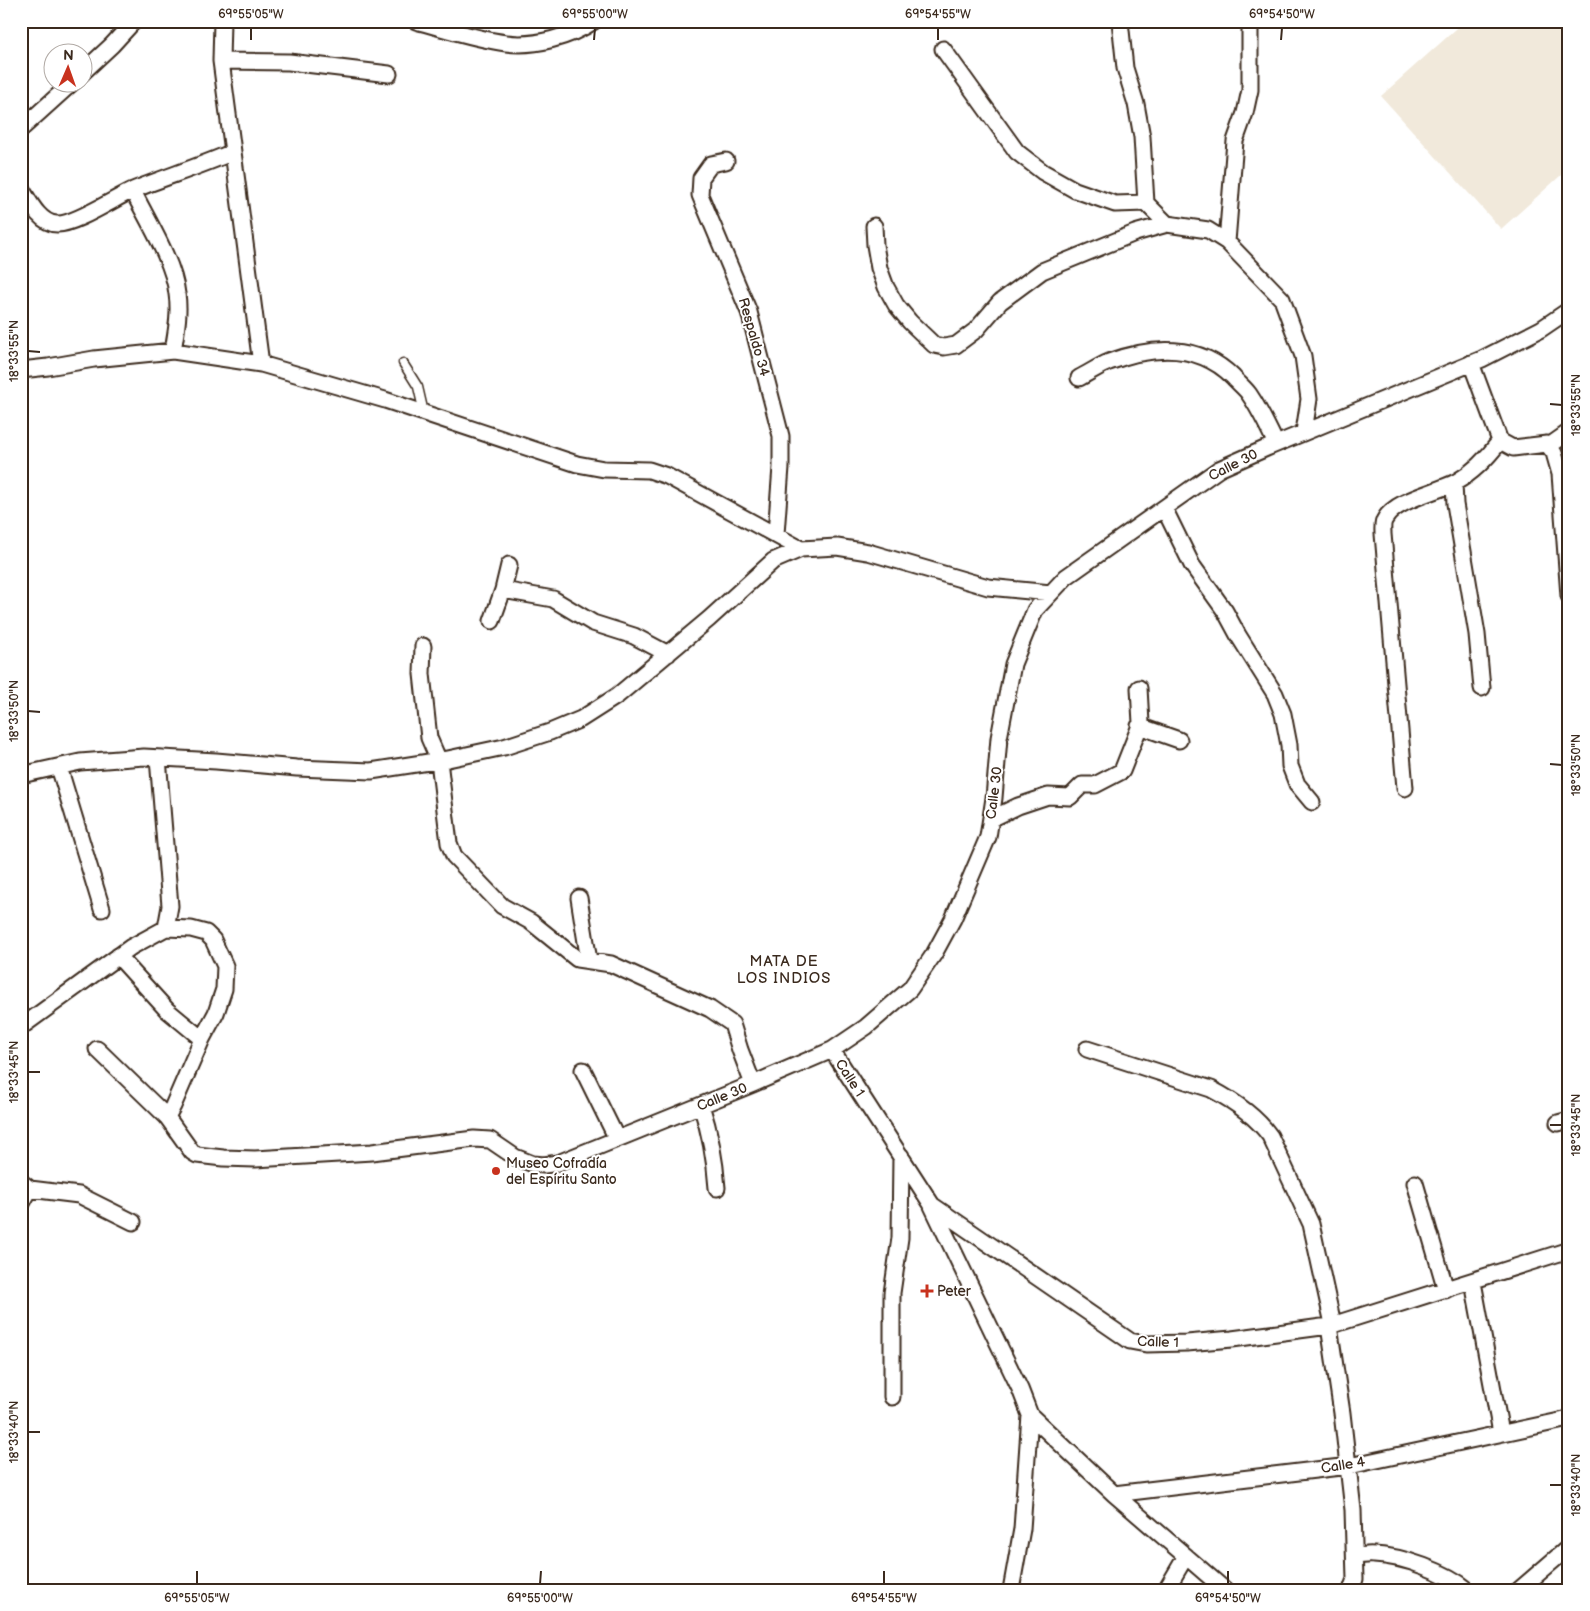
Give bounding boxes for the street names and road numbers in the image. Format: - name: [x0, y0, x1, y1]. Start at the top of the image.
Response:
- street label: Respaldo 34: [735, 296, 773, 379]
- street label: Calle 30: [1206, 445, 1260, 485]
- street label: Calle 30: [982, 766, 1006, 820]
- street label: Calle 1: [832, 1056, 868, 1100]
- street label: Calle 30: [694, 1079, 750, 1115]
- street label: Calle 1: [1137, 1333, 1179, 1351]
- street label: Calle 4: [1320, 1453, 1367, 1477]

